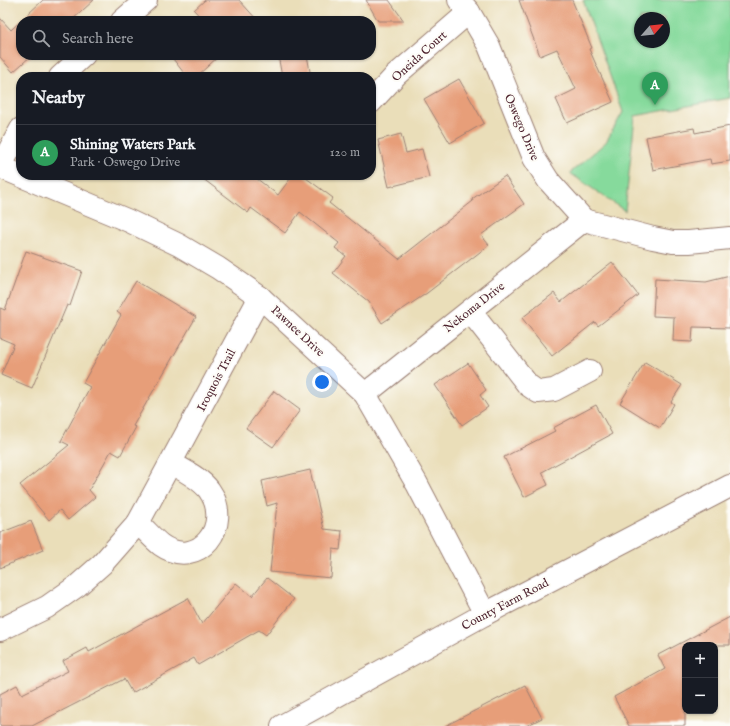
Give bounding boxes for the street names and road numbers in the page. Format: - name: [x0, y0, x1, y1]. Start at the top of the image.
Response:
- street label: Oneida Court: [389, 28, 450, 85]
- street label: Oswego Drive: [501, 92, 543, 163]
- street label: Nekoma Drive: [441, 279, 508, 336]
- street label: Pawnee Drive: [268, 303, 328, 360]
- street label: Iroquois Trail: [194, 346, 240, 414]
- street label: County Farm Road: [459, 575, 552, 634]

